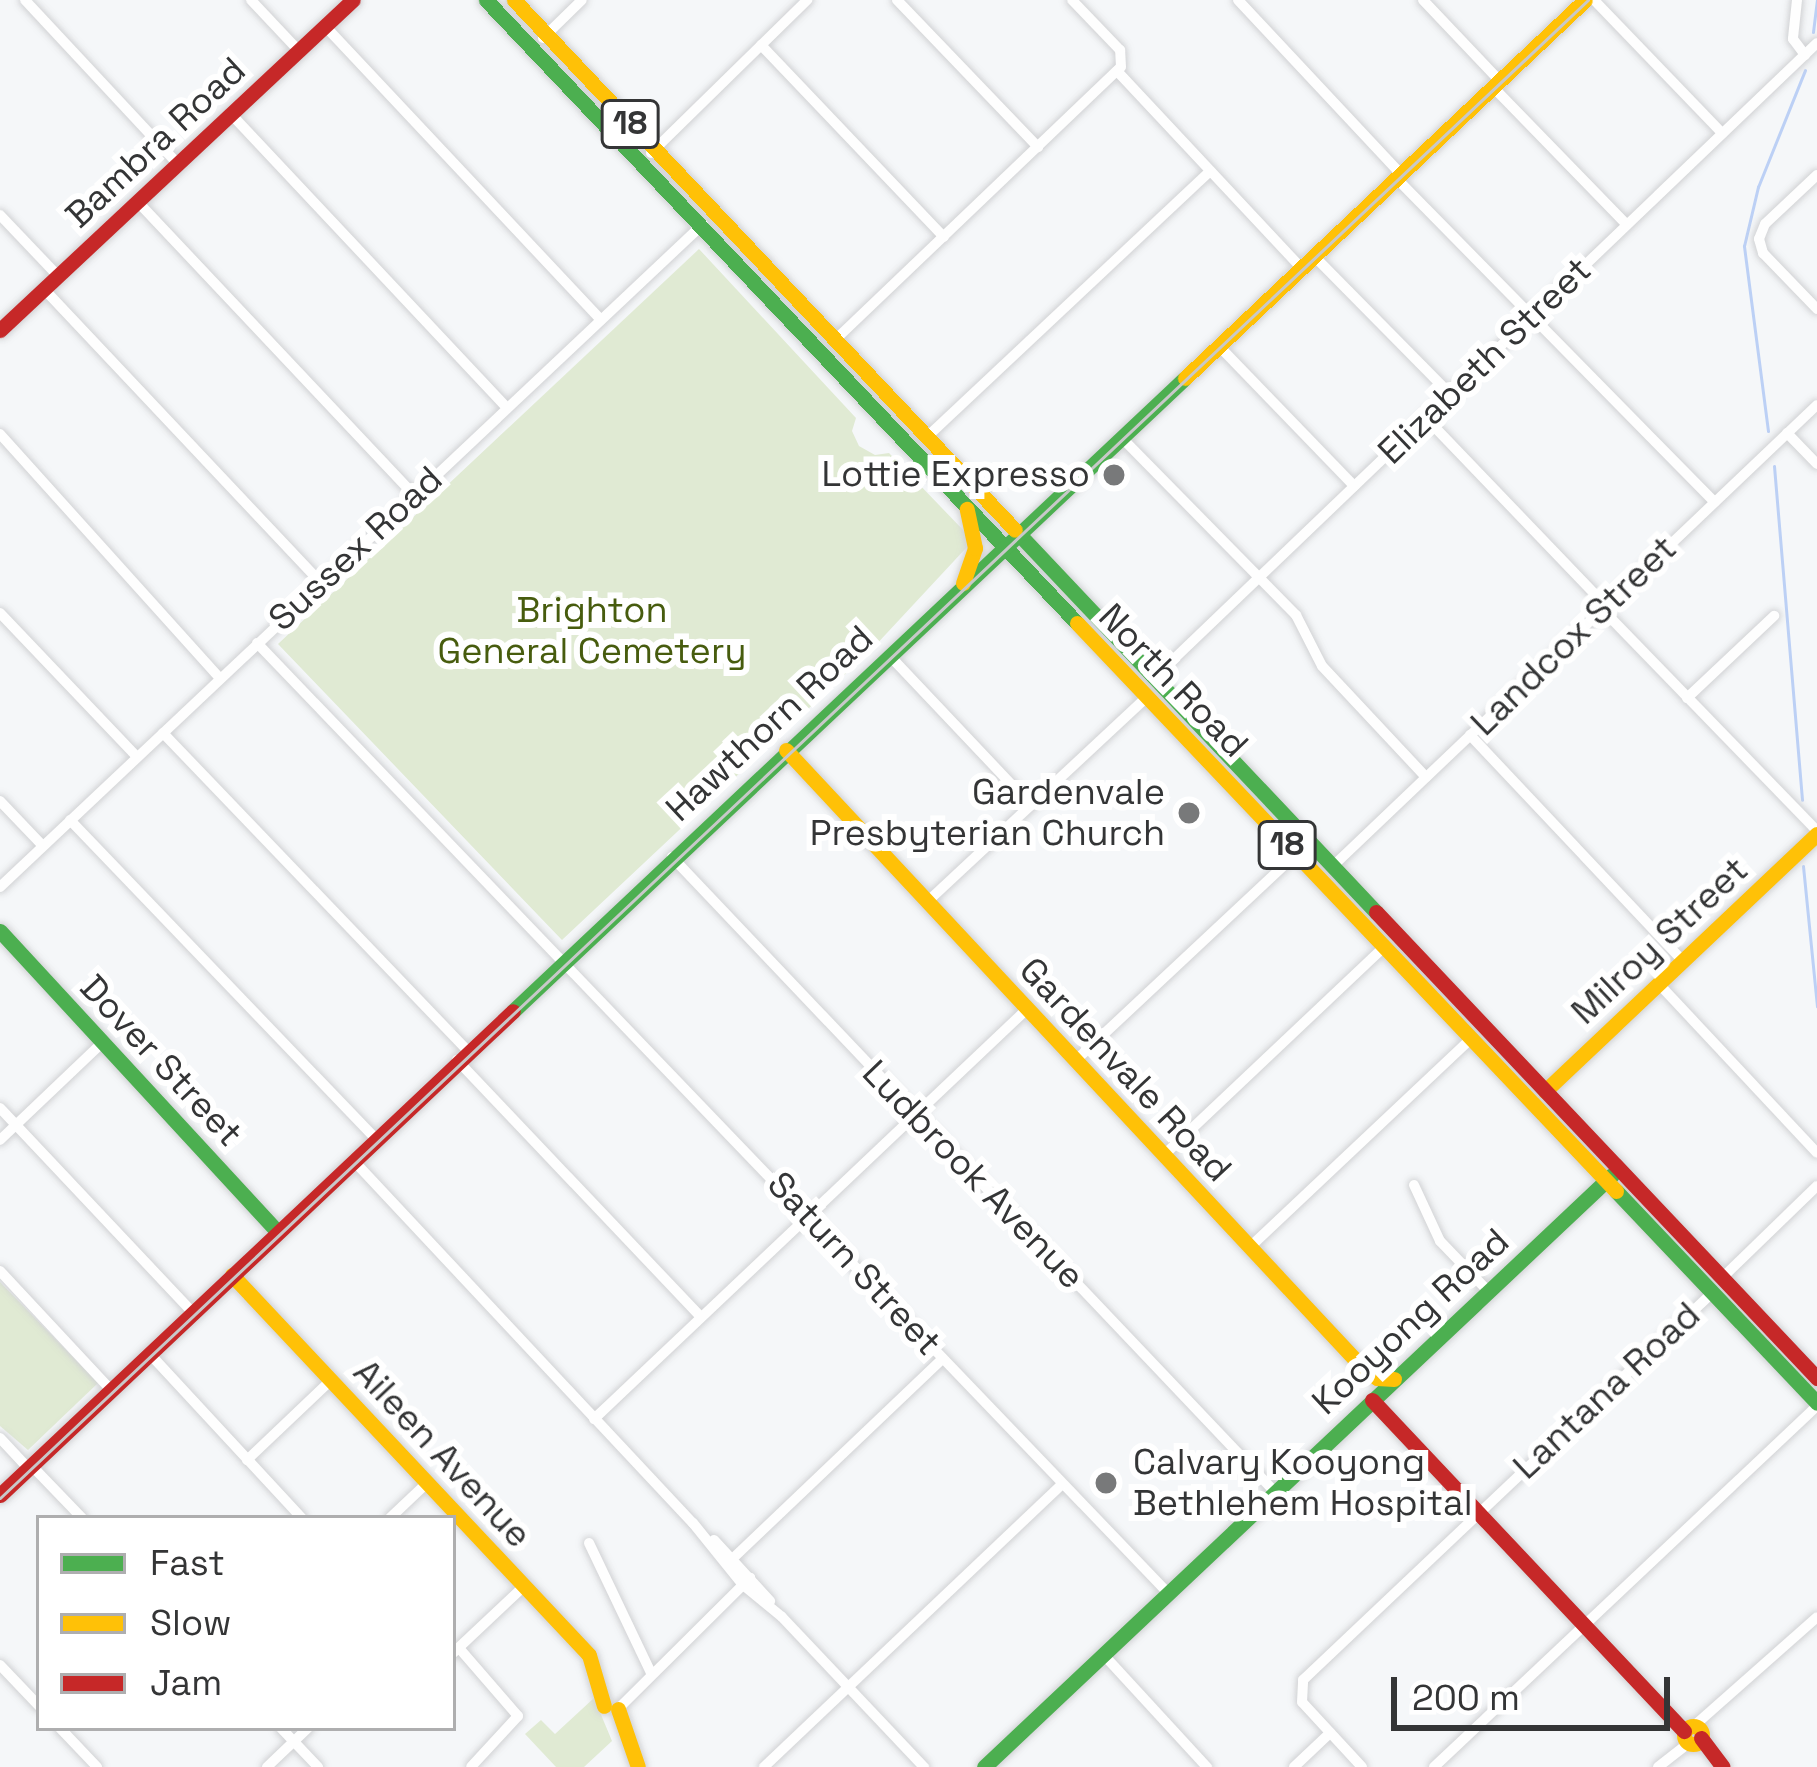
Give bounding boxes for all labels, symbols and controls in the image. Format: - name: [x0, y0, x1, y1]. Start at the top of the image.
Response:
- street label: Bambra Road: [57, 49, 255, 237]
- road number: 18: [600, 97, 660, 151]
- street label: Elizabeth Street: [1370, 249, 1600, 473]
- place label: Lottie Expresso: [821, 453, 1090, 497]
- street label: Sussex Road: [260, 458, 452, 640]
- marker: Lottie Expresso: [1101, 462, 1127, 488]
- street label: Landcox Street: [1462, 527, 1686, 745]
- park label: Brighton General Cemetery: [437, 588, 747, 673]
- street label: North Road: [1089, 596, 1257, 766]
- street label: Hawthorn Road: [658, 617, 882, 831]
- place label: Gardenvale Presbyterian Church: [810, 770, 1165, 855]
- marker: Gardenvale Presbyterian Church: [1176, 800, 1202, 826]
- road number: 18: [1257, 818, 1317, 872]
- street label: Milroy Street: [1563, 848, 1757, 1034]
- street label: Gardenvale Road: [1010, 949, 1240, 1191]
- street label: Dover Street: [71, 966, 251, 1156]
- street label: Ludbrook Avenue: [853, 1052, 1093, 1298]
- street label: Saturn Street: [758, 1163, 950, 1365]
- street label: Kooyong Road: [1304, 1220, 1518, 1424]
- street label: Lantana Road: [1505, 1294, 1709, 1488]
- street label: Aileen Avenue: [344, 1351, 540, 1557]
- place label: Calvary Kooyong Bethlehem Hospital: [1133, 1440, 1473, 1525]
- marker: Calvary Kooyong Bethlehem Hospital: [1090, 1467, 1122, 1499]
- legend: [36, 1515, 456, 1731]
- text: Fast: [150, 1540, 225, 1586]
- text: Slow: [150, 1600, 232, 1646]
- scale bar: [1397, 1653, 1676, 1727]
- text: Jam: [150, 1660, 222, 1706]
- text: 200 m: [1412, 1675, 1520, 1721]

